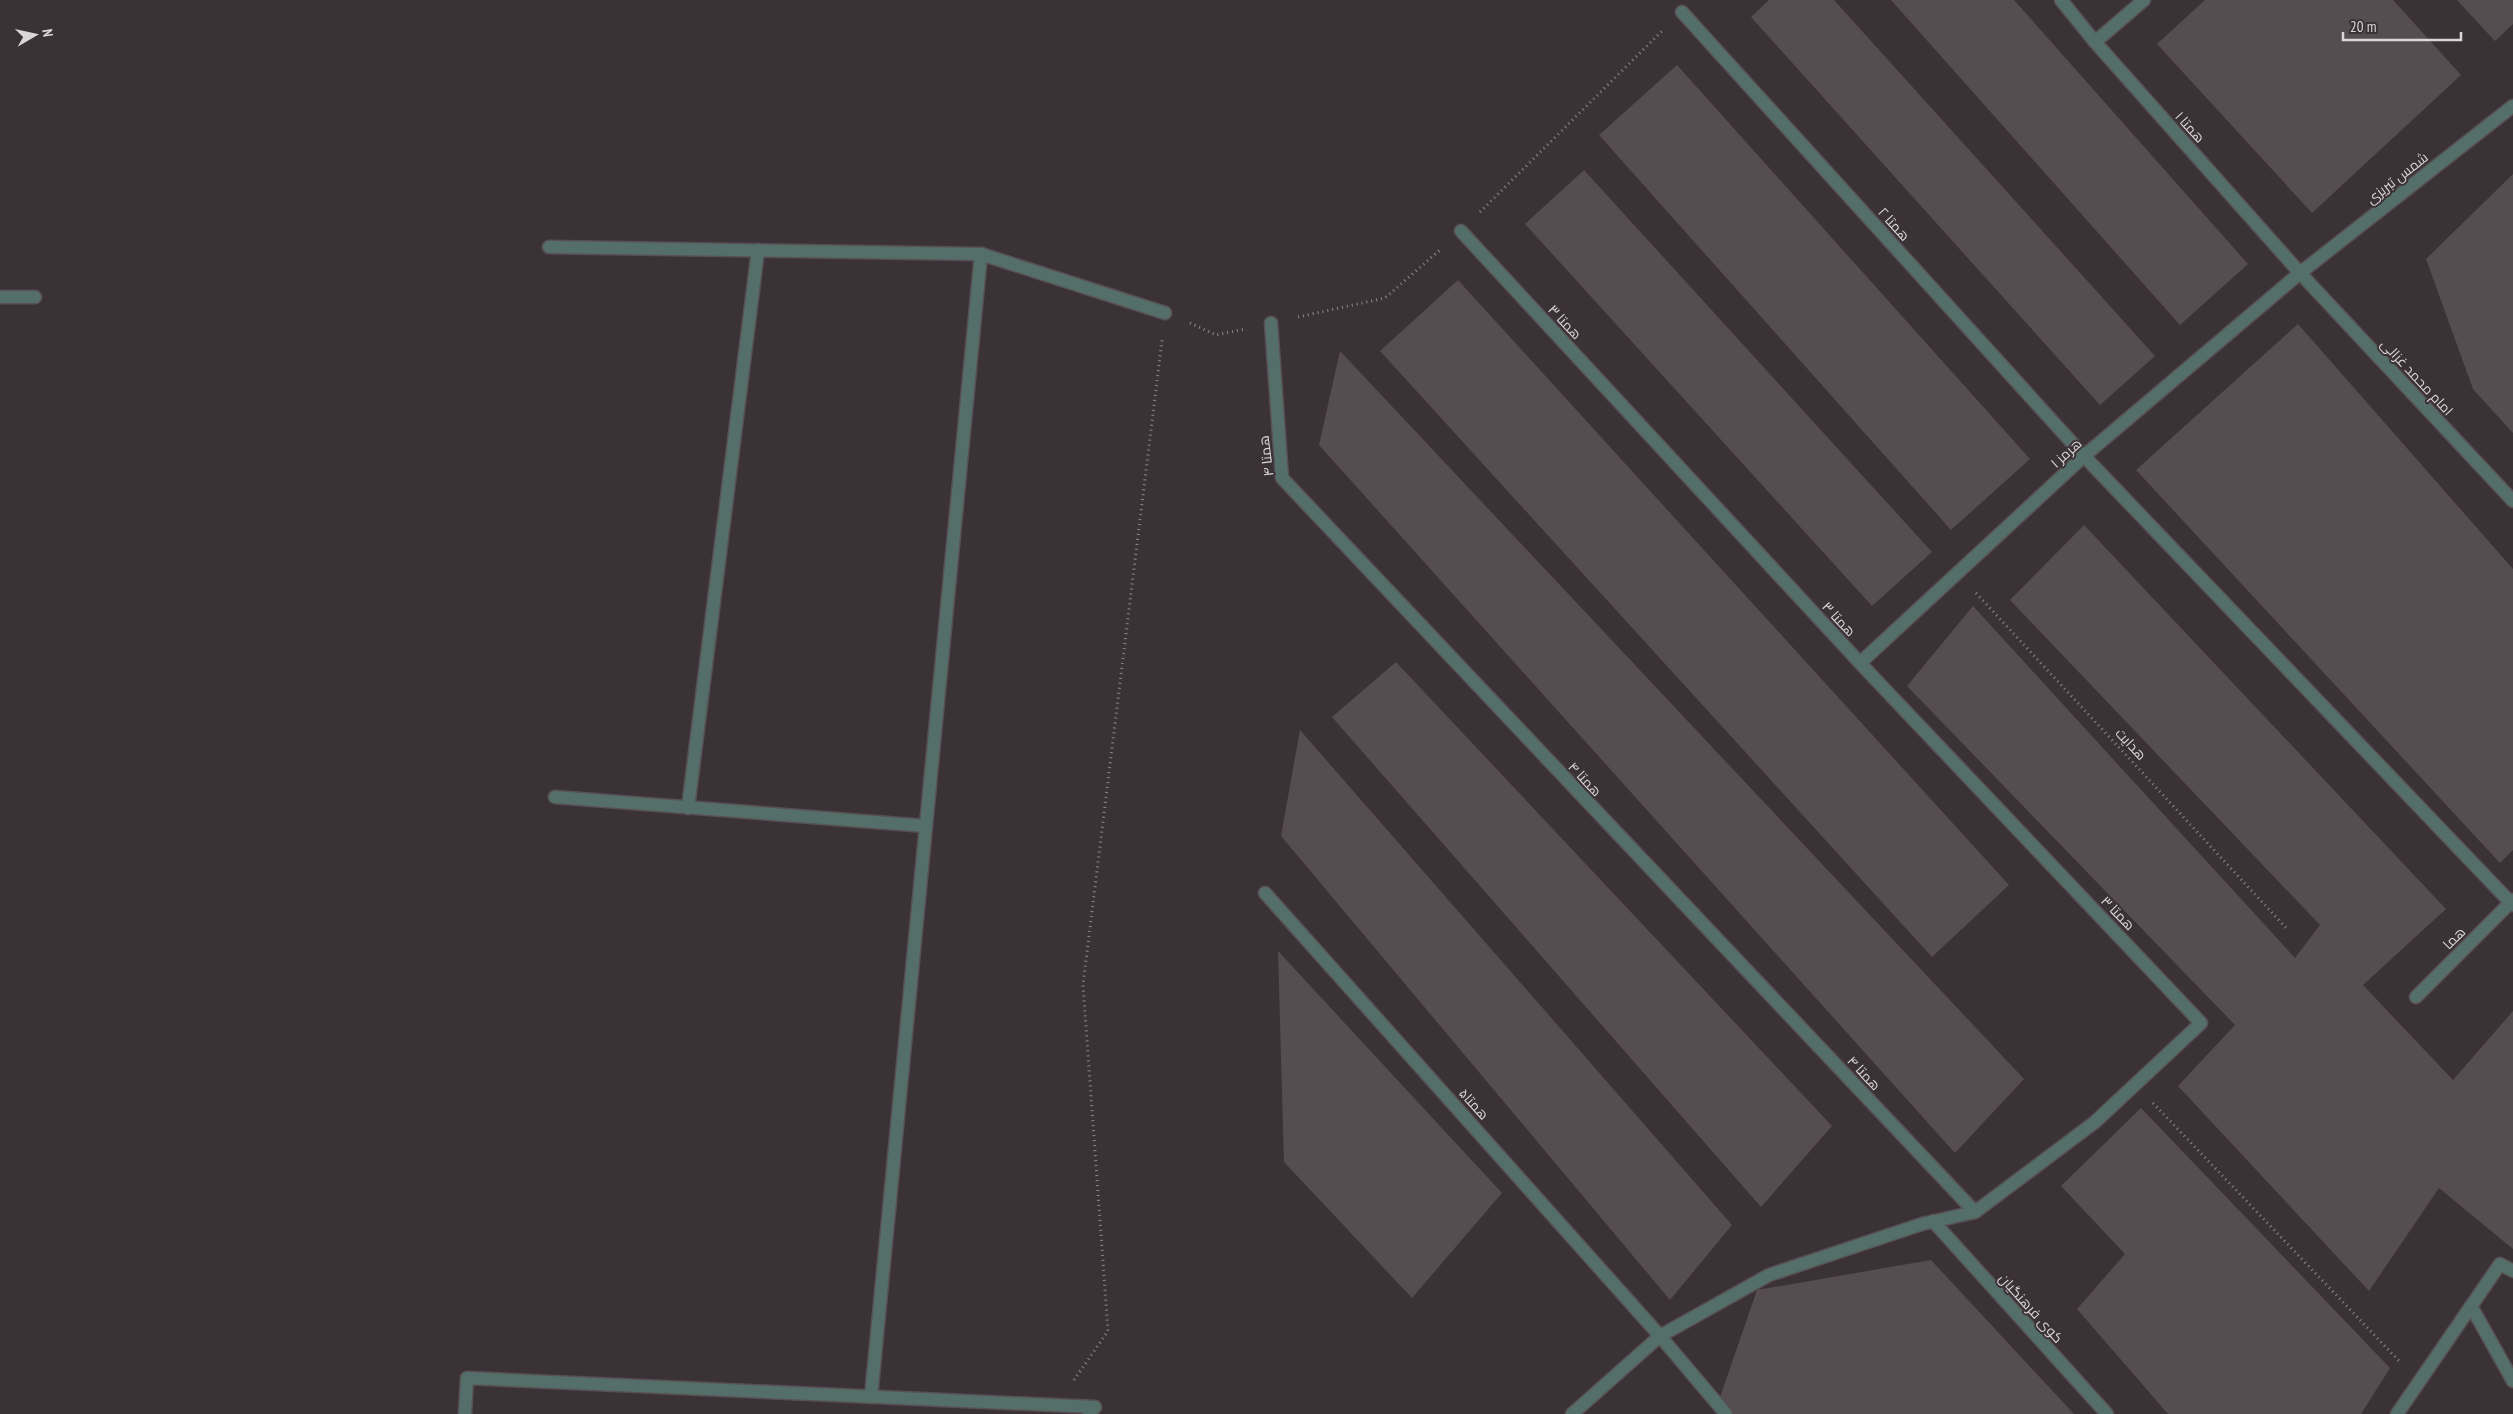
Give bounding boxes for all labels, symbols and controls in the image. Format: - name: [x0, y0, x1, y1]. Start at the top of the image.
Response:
- north arrow: [10, 10, 60, 60]
- scale bar: [2343, 10, 2460, 42]
- text: 20 m: [2350, 17, 2376, 36]
- text: N: [38, 28, 57, 38]
- street label: همتا ۱: [2171, 108, 2209, 146]
- street label: شمس تبریزی: [2362, 148, 2432, 208]
- street label: همتا ۲: [1874, 203, 1914, 245]
- street label: همتا ۳: [1544, 301, 1586, 343]
- street label: امام محمد غزالی: [2376, 335, 2457, 420]
- street label: هرمز ۱: [2047, 434, 2085, 472]
- street label: همتا ۴: [1255, 435, 1277, 477]
- street label: همتا ۳: [1818, 598, 1860, 640]
- street label: هدایت: [2112, 724, 2150, 764]
- street label: همتا ۴: [1564, 758, 1606, 800]
- street label: همتا ۳: [2097, 892, 2139, 934]
- street label: هما: [2439, 923, 2469, 953]
- street label: همتا ۴: [1843, 1052, 1885, 1094]
- street label: همتا۵: [1455, 1084, 1493, 1124]
- street label: کوی فرهنگیان: [1995, 1269, 2067, 1347]

